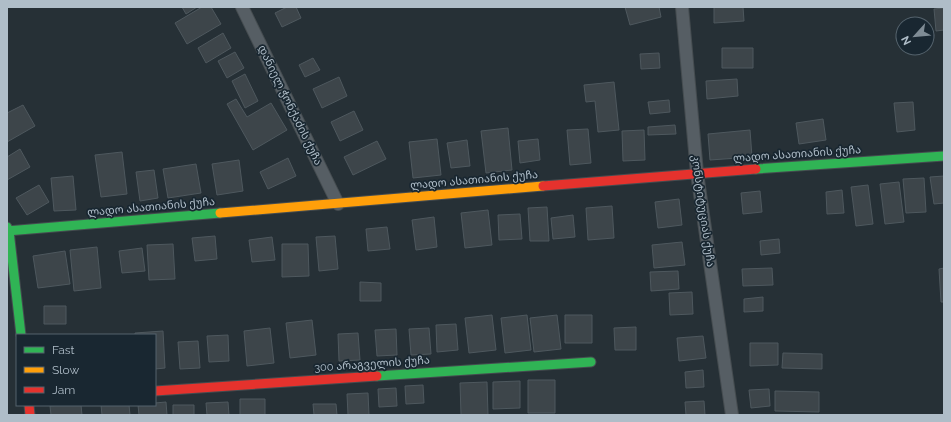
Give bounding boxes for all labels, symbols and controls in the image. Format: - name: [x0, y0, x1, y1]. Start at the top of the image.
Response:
- north arrow: [895, 16, 935, 56]
- text: N: [899, 34, 914, 47]
- street label: დანიელ ჭონქაძის ქუჩა: [255, 43, 325, 167]
- street label: ლადო ასათიანის ქუჩა: [733, 143, 861, 165]
- street label: კონსტიტუციას ქუჩა: [689, 154, 717, 268]
- street label: ლადო ასათიანის ქუჩა: [410, 168, 538, 192]
- street label: ლადო ასათიანის ქუჩა: [87, 195, 215, 219]
- legend: [16, 334, 156, 406]
- text: Fast: [52, 343, 75, 357]
- street label: 300 არაგველის ქუჩა: [314, 353, 430, 375]
- text: Slow: [52, 363, 79, 377]
- text: Jam: [52, 383, 75, 397]

